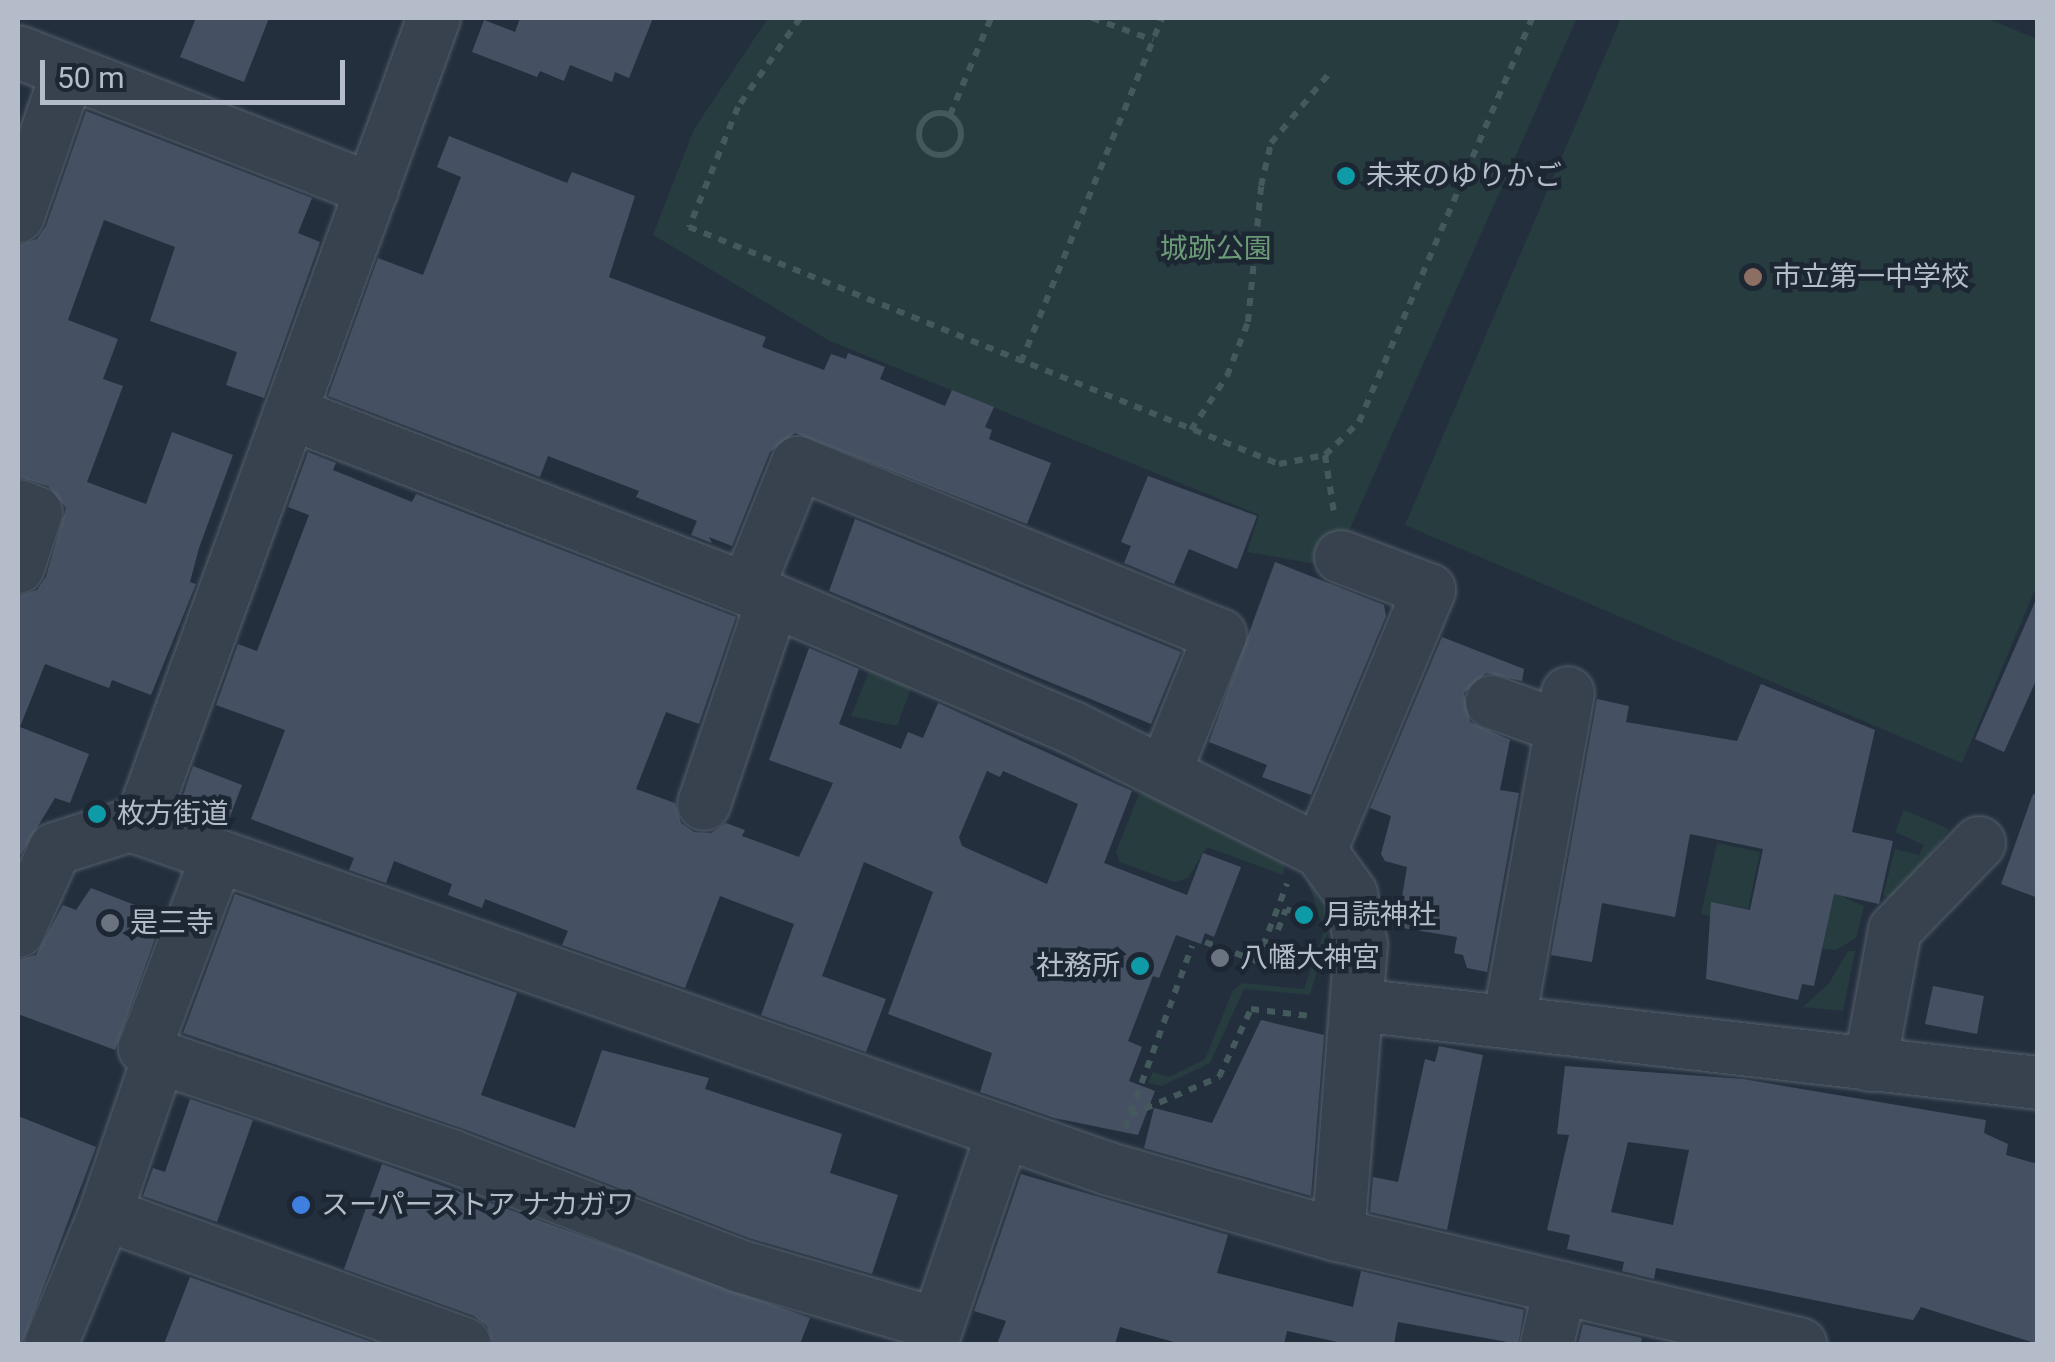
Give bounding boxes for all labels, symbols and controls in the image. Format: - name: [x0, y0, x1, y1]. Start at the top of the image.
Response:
- scale bar: [45, 40, 350, 102]
- text: 50 m: [57, 60, 124, 95]
- place label: 未来のゆりかご: [1366, 159, 1562, 193]
- marker: 未来のゆりかご: [1335, 165, 1357, 187]
- park label: 城跡公園: [1160, 232, 1272, 266]
- place label: 市立第一中学校: [1773, 260, 1969, 294]
- marker: 市立第一中学校: [1742, 266, 1764, 288]
- place label: 枚方街道: [117, 797, 229, 831]
- marker: 枚方街道: [86, 803, 108, 825]
- place label: 月読神社: [1324, 898, 1436, 932]
- marker: 月読神社: [1293, 904, 1315, 926]
- place label: 是三寺: [130, 906, 214, 940]
- marker: 是三寺: [99, 912, 121, 934]
- place label: 八幡大神宮: [1240, 941, 1380, 975]
- marker: 八幡大神宮: [1209, 947, 1231, 969]
- place label: 社務所: [1036, 949, 1120, 983]
- marker: 社務所: [1129, 955, 1151, 977]
- place label: スーパーストア ナカガワ: [321, 1188, 636, 1222]
- marker: スーパーストア ナカガワ: [290, 1194, 312, 1216]

